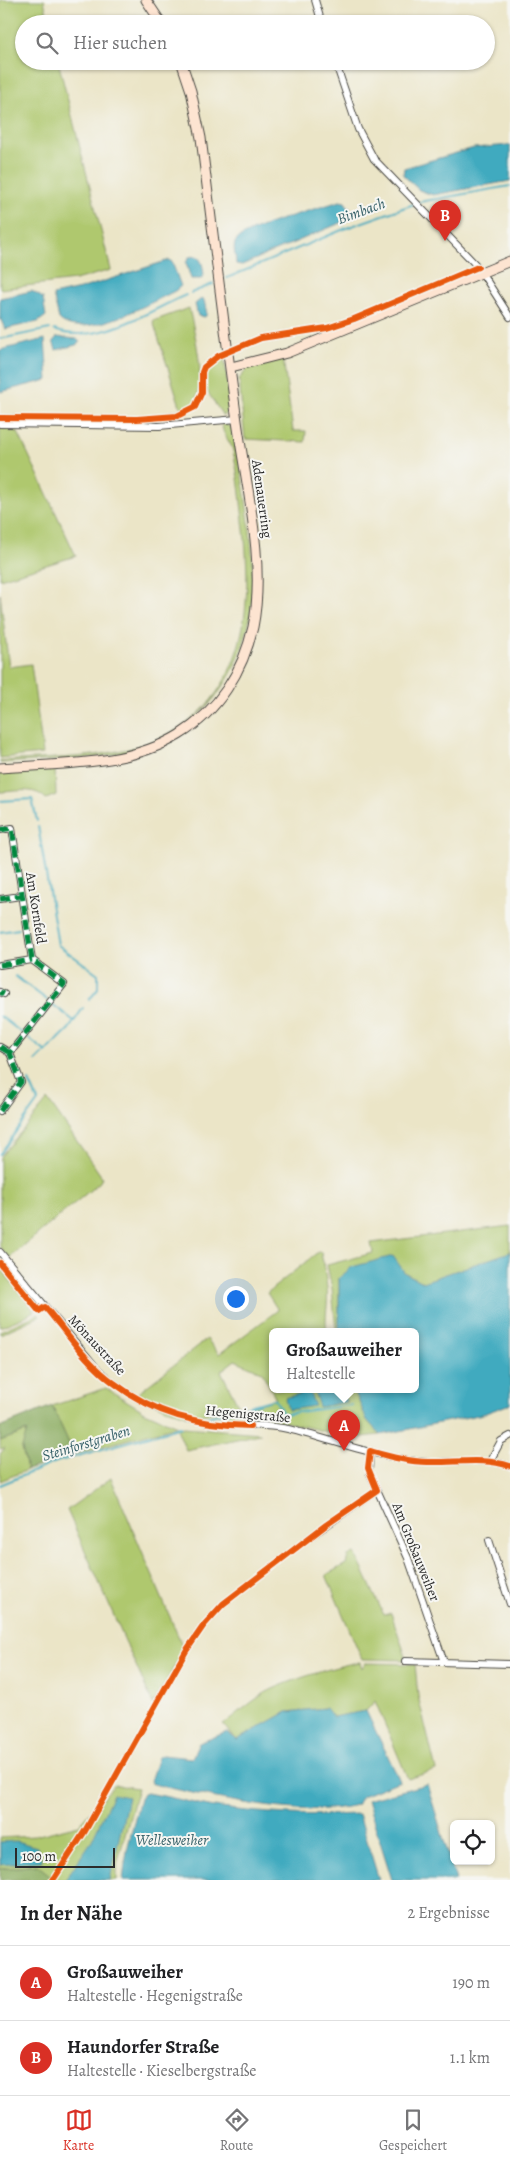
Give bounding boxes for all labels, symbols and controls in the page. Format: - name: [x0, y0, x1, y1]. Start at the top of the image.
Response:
- search box: [15, 15, 495, 70]
- icon: search: [33, 29, 61, 57]
- text: Hier suchen: [73, 30, 167, 56]
- water label: Bimbach: [334, 193, 388, 229]
- pin: B: [429, 200, 461, 241]
- street label: Adenauerring: [247, 457, 277, 540]
- street label: Am Kornfeld: [21, 870, 51, 946]
- your location: [223, 1286, 249, 1312]
- street label: Mönaustraße: [64, 1310, 130, 1380]
- popup: [269, 1328, 419, 1393]
- text: Großauweiher: [286, 1337, 402, 1363]
- text: Haltestelle: [286, 1363, 355, 1385]
- street label: Hegenigstraße: [205, 1401, 291, 1427]
- pin: A: [328, 1410, 360, 1451]
- water label: Steinforstgraben: [40, 1420, 132, 1466]
- street label: Am Großauweiher: [387, 1499, 445, 1605]
- map controls: [450, 1820, 495, 1865]
- button: locate: [450, 1820, 495, 1865]
- water label: Wellesweiher: [136, 1830, 209, 1850]
- scale bar: [15, 1845, 115, 1868]
- text: 100 m: [22, 1847, 56, 1866]
- text: In der Nähe: [20, 1899, 122, 1927]
- text: 2 Ergebnisse: [408, 1902, 490, 1924]
- text: Großauweiher: [67, 1959, 183, 1985]
- text: A: [31, 1972, 41, 1994]
- text: 190 m: [452, 1972, 490, 1994]
- text: Haltestelle · Hegenigstraße: [67, 1985, 243, 2007]
- text: Haundorfer Straße: [67, 2034, 219, 2060]
- text: B: [31, 2047, 41, 2069]
- text: 1.1 km: [450, 2047, 490, 2069]
- text: Haltestelle · Kieselbergstraße: [67, 2060, 256, 2082]
- tab: Karte: [63, 2106, 94, 2155]
- tab: Route: [220, 2106, 253, 2155]
- tab: Gespeichert: [379, 2106, 447, 2155]

